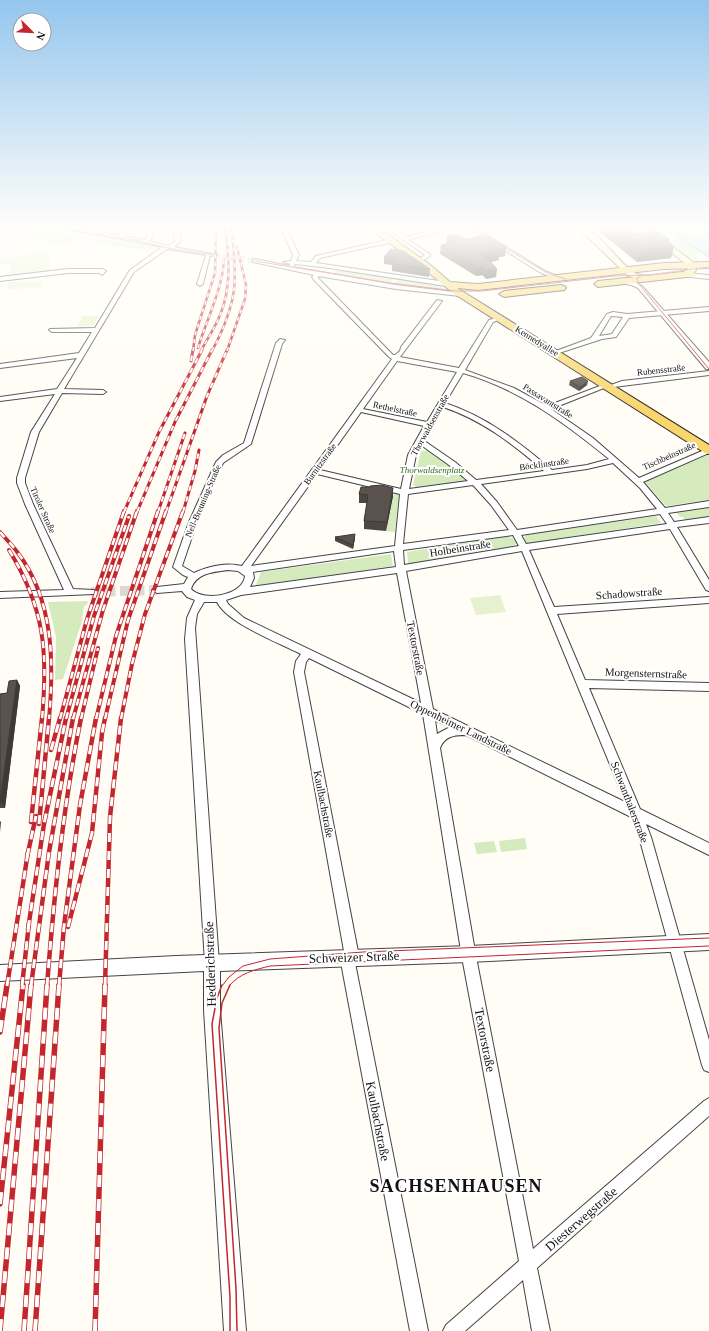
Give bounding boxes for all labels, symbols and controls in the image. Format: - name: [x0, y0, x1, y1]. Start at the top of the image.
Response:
- north arrow: [12, 12, 52, 52]
- text: N: [34, 30, 48, 42]
- street label: Kennedyallee: [513, 324, 561, 358]
- street label: Rubensstraße: [636, 362, 686, 378]
- street label: Passavantstraße: [521, 382, 575, 420]
- street label: Thorwaldsenstraße: [409, 393, 451, 457]
- street label: Rethelstraße: [372, 399, 418, 419]
- street label: Tischbeinstraße: [641, 440, 697, 472]
- street label: Burnitzstraße: [302, 441, 338, 487]
- street label: Böcklinstraße: [519, 456, 569, 472]
- street label: Nell-Breuning-Straße: [183, 463, 223, 539]
- park label: Thorwaldsenplatz: [400, 465, 465, 475]
- street label: Tiroler Straße: [28, 485, 58, 535]
- street label: Holbeinstraße: [429, 537, 492, 559]
- street label: Schadowstraße: [595, 585, 663, 601]
- street label: Textorstraße: [405, 620, 427, 676]
- street label: Morgensternstraße: [605, 666, 687, 680]
- street label: Oppenheimer Landstraße: [408, 697, 514, 757]
- street label: Schwanthalerstraße: [609, 760, 651, 844]
- street label: Kaulbachstraße: [312, 769, 336, 839]
- street label: Hedderichstraße: [201, 921, 219, 1007]
- street label: Schweizer Straße: [308, 948, 400, 966]
- street label: Textorstraße: [471, 1007, 499, 1073]
- street label: Kaulbachstraße: [363, 1080, 393, 1162]
- district label: SACHSENHAUSEN: [369, 1176, 543, 1196]
- street label: Diesterwegstraße: [542, 1184, 620, 1254]

